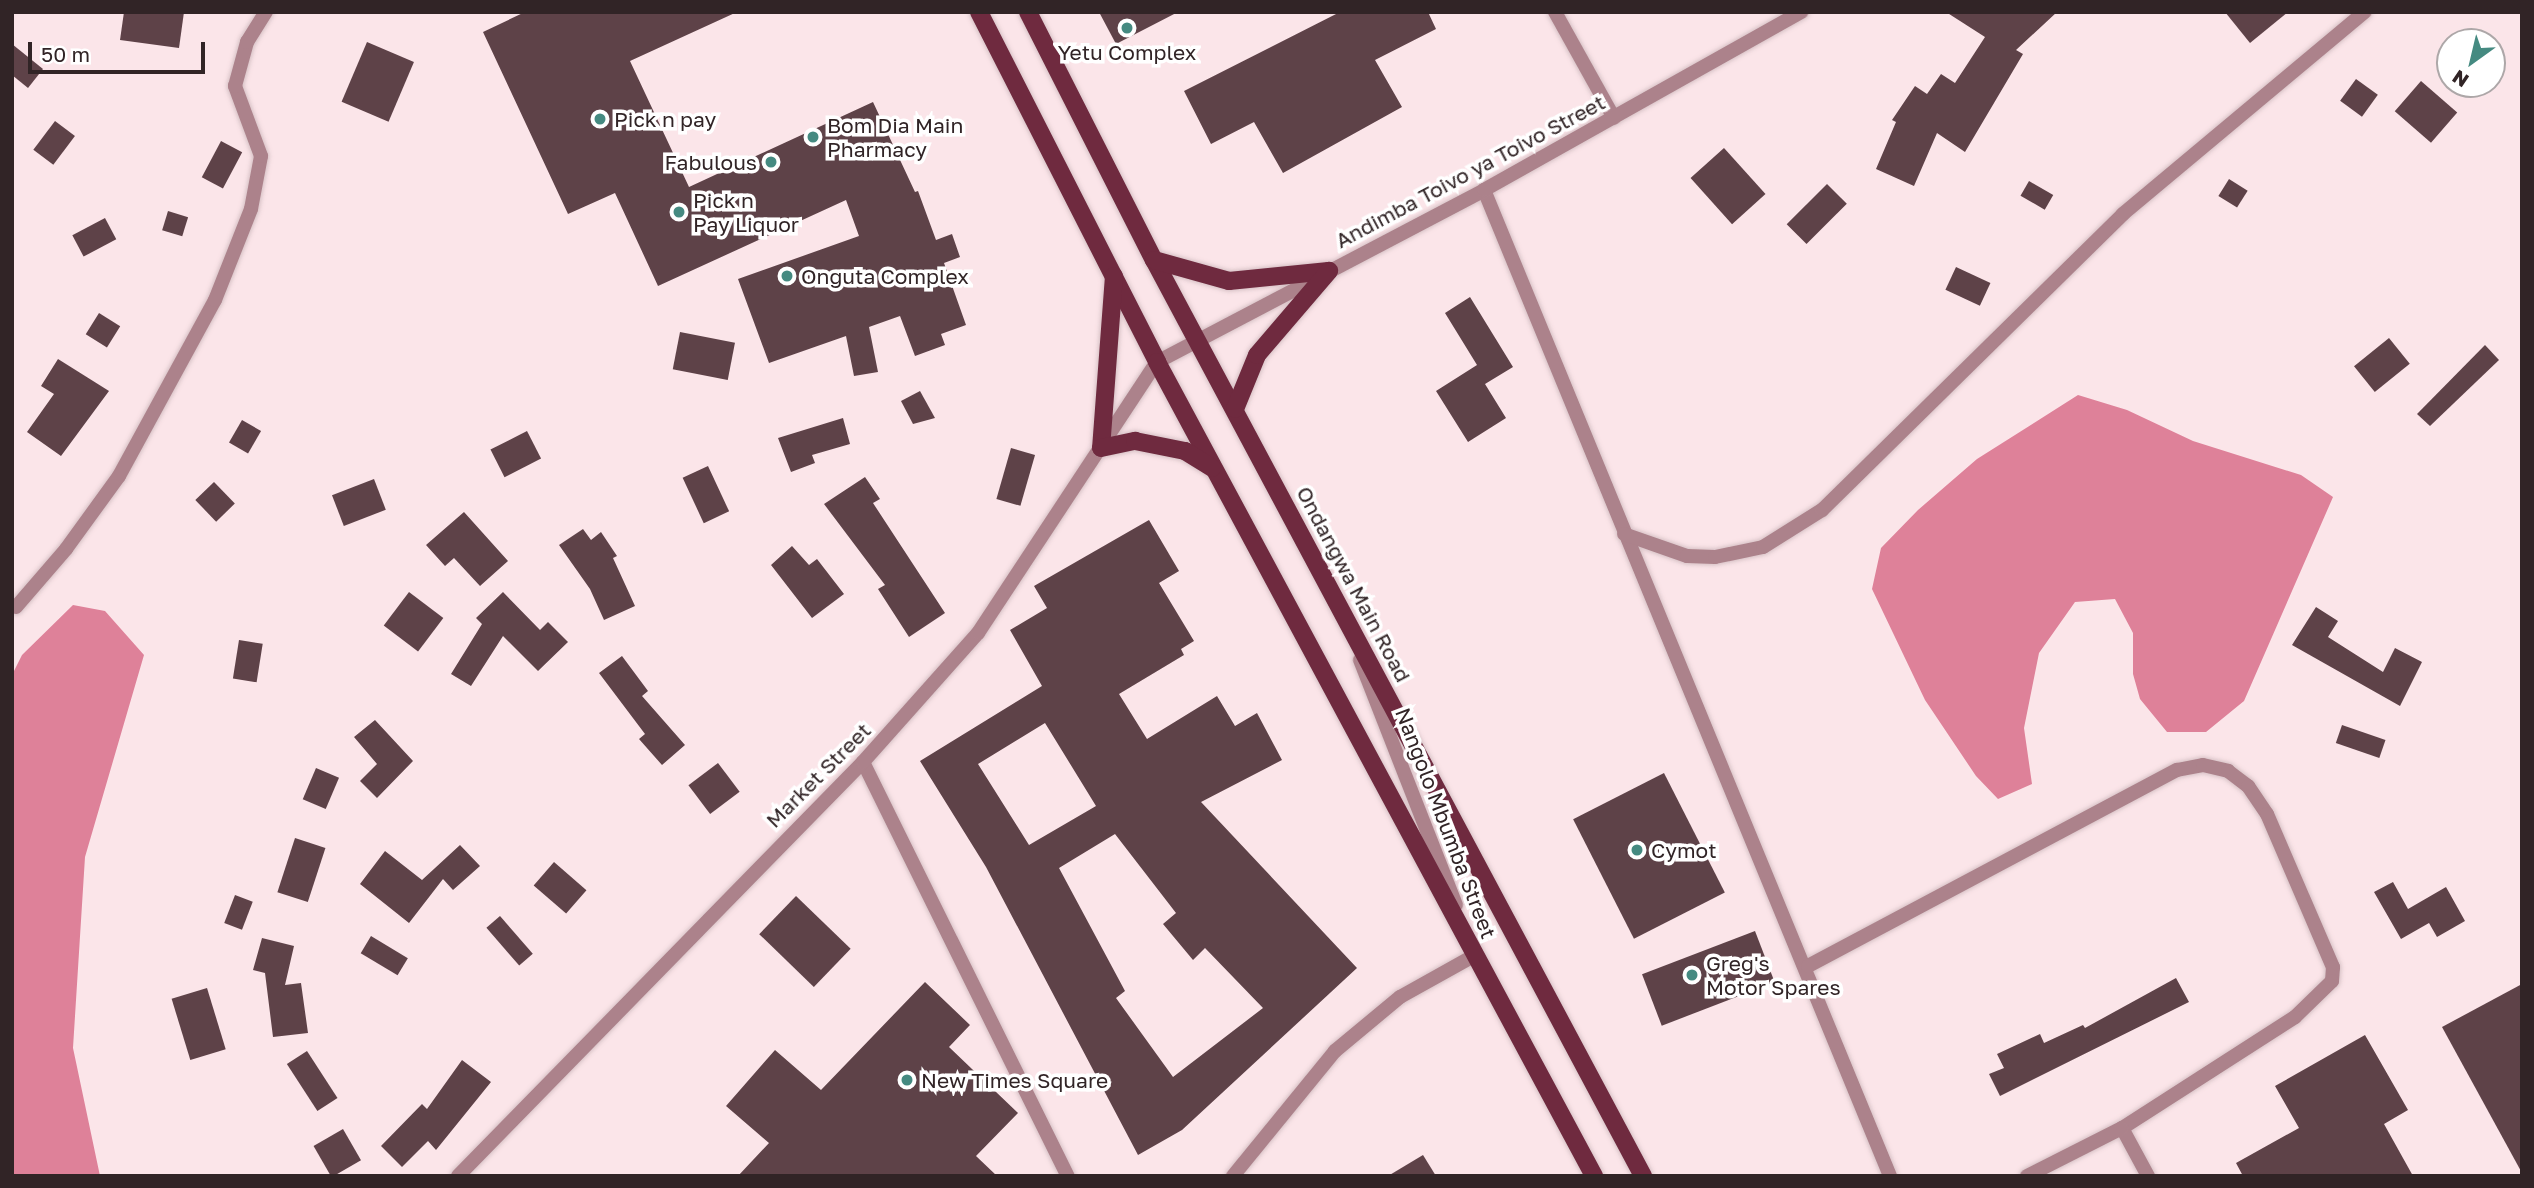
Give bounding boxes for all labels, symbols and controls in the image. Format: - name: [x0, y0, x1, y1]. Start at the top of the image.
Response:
- marker: Yetu Complex: [1119, 20, 1135, 36]
- scale bar: [32, 28, 208, 72]
- north arrow: [2436, 28, 2506, 98]
- place label: Yetu Complex: [1058, 39, 1196, 65]
- text: 50 m: [41, 41, 90, 67]
- text: N: [2448, 66, 2473, 93]
- street label: Andimba Toivo ya Toivo Street: [1331, 89, 1609, 253]
- place label: Pick n pay: [614, 106, 716, 132]
- marker: Pick n pay: [592, 111, 608, 127]
- place label: Bom Dia Main Pharmacy: [827, 112, 963, 162]
- marker: Bom Dia Main Pharmacy: [805, 129, 821, 145]
- place label: Fabulous: [664, 149, 757, 175]
- marker: Fabulous: [763, 154, 779, 170]
- place label: Pick n Pay Liquor: [693, 187, 799, 237]
- marker: Pick n Pay Liquor: [671, 204, 687, 220]
- place label: Onguta Complex: [801, 263, 969, 289]
- marker: Onguta Complex: [779, 268, 795, 284]
- street label: Ondangwa Main Road: [1292, 482, 1416, 686]
- street label: Nangolo Mbumba Street: [1390, 704, 1502, 942]
- street label: Market Street: [760, 717, 876, 833]
- place label: Cymot: [1651, 837, 1717, 863]
- marker: Cymot: [1629, 842, 1645, 858]
- place label: Greg's Motor Spares: [1706, 950, 1841, 1000]
- marker: Greg's Motor Spares: [1684, 967, 1700, 983]
- place label: New Times Square: [921, 1067, 1108, 1093]
- marker: New Times Square: [899, 1072, 915, 1088]

